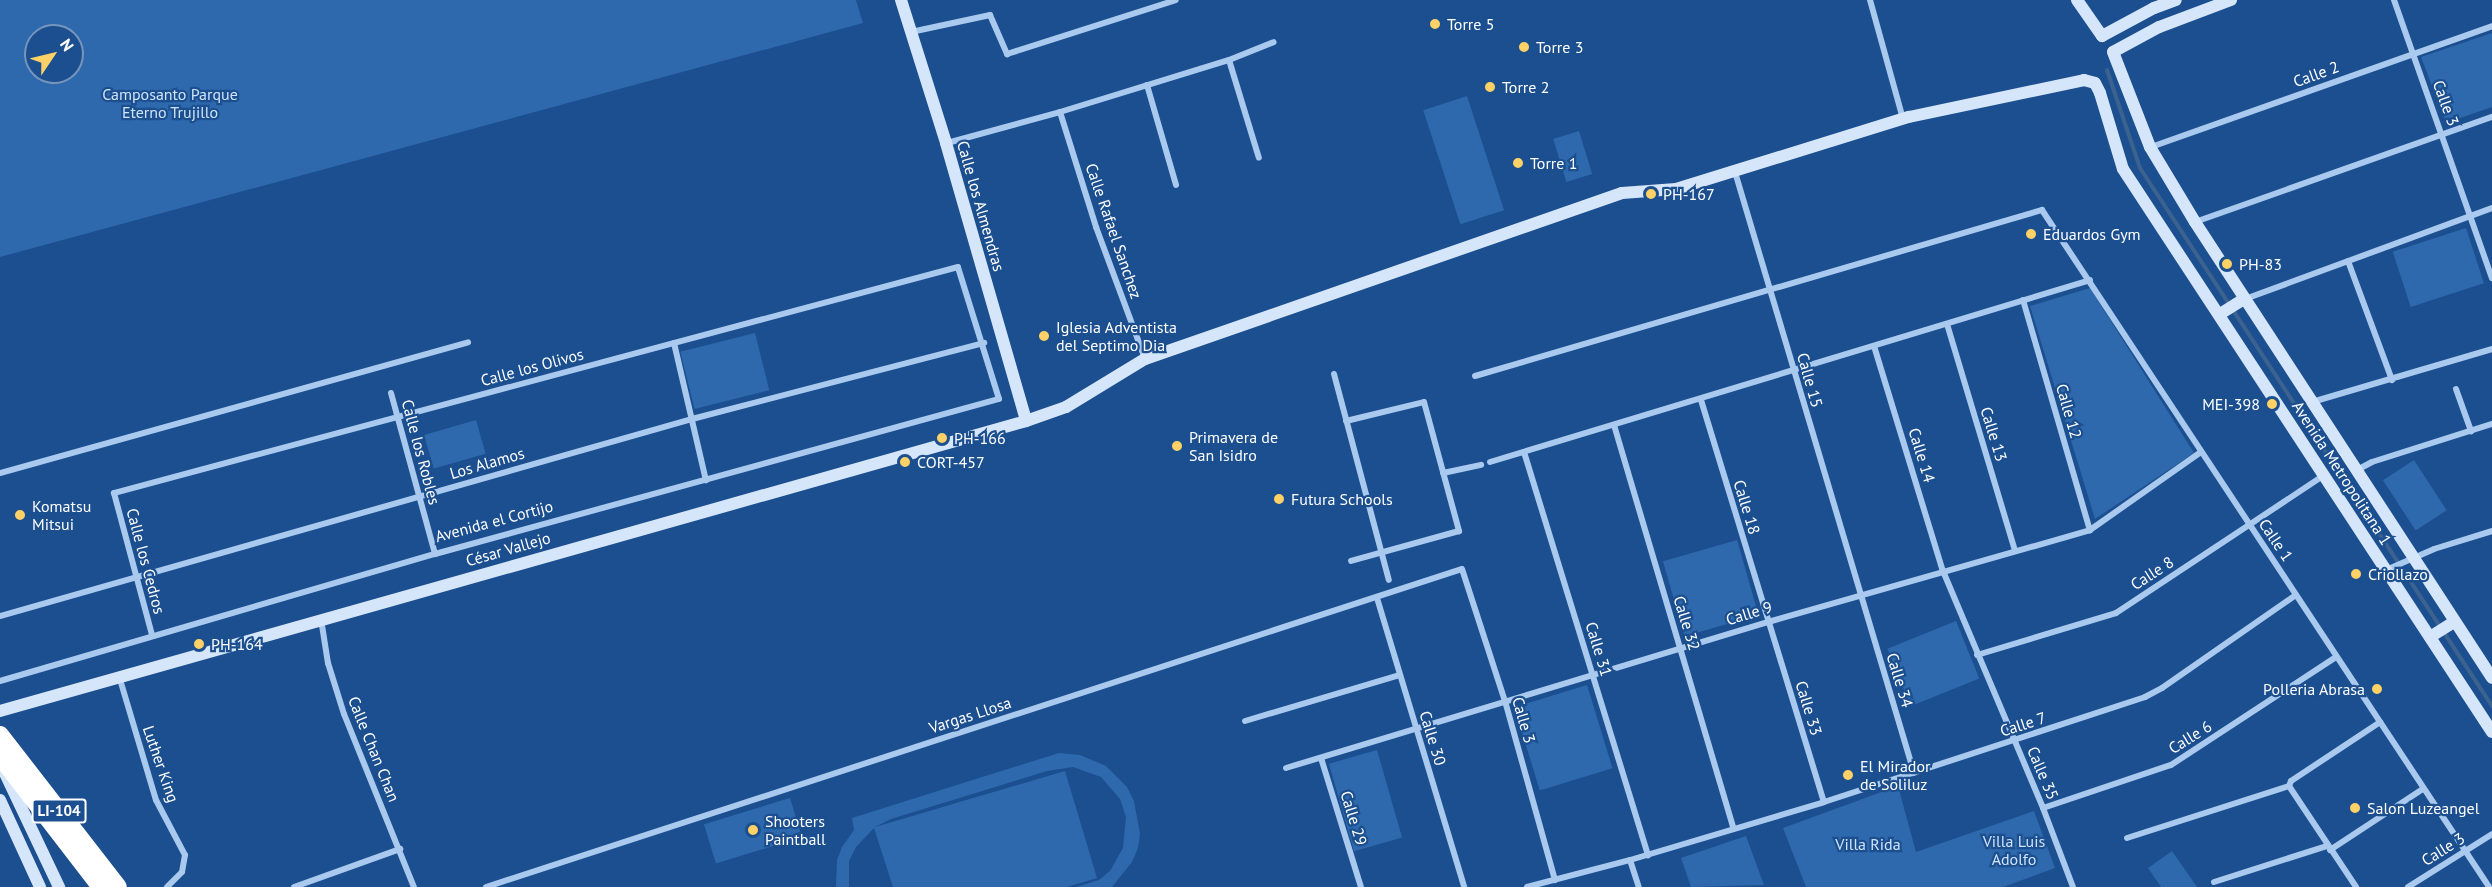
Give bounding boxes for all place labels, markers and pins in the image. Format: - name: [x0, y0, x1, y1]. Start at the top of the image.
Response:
- place label: Torre 5: [1447, 14, 1494, 34]
- marker: Torre 5: [1428, 17, 1442, 31]
- place label: Torre 3: [1536, 37, 1583, 57]
- marker: Torre 3: [1517, 40, 1531, 54]
- place label: Torre 2: [1502, 77, 1549, 97]
- marker: Torre 2: [1483, 80, 1497, 94]
- place label: Torre 1: [1530, 153, 1577, 173]
- marker: Torre 1: [1511, 156, 1525, 170]
- place label: PH-167: [1663, 184, 1715, 204]
- marker: PH-167: [1644, 187, 1658, 201]
- place label: Eduardos Gym: [2043, 224, 2141, 244]
- marker: Eduardos Gym: [2024, 227, 2038, 241]
- place label: PH-83: [2239, 254, 2282, 274]
- marker: PH-83: [2220, 257, 2234, 271]
- place label: Iglesia Adventista del Septimo Dia: [1056, 317, 1177, 355]
- marker: Iglesia Adventista del Septimo Dia: [1037, 329, 1051, 343]
- place label: MEI-398: [2202, 394, 2260, 414]
- marker: MEI-398: [2265, 397, 2279, 411]
- place label: Primavera de San Isidro: [1189, 427, 1278, 465]
- place label: PH-166: [954, 428, 1006, 448]
- marker: PH-166: [935, 431, 949, 445]
- marker: Primavera de San Isidro: [1170, 439, 1184, 453]
- place label: CORT-457: [917, 452, 985, 472]
- marker: CORT-457: [898, 455, 912, 469]
- place label: Futura Schools: [1291, 489, 1393, 509]
- marker: Futura Schools: [1272, 492, 1286, 506]
- place label: Komatsu Mitsui: [32, 496, 91, 534]
- marker: Komatsu Mitsui: [13, 508, 27, 522]
- place label: Criollazo: [2368, 564, 2428, 584]
- marker: Criollazo: [2349, 567, 2363, 581]
- place label: PH-164: [211, 634, 263, 654]
- marker: PH-164: [192, 637, 206, 651]
- place label: Polleria Abrasa: [2263, 679, 2365, 699]
- marker: Polleria Abrasa: [2370, 682, 2384, 696]
- place label: El Mirador de Soliluz: [1860, 756, 1930, 794]
- marker: El Mirador de Soliluz: [1841, 768, 1855, 782]
- place label: Salon Luzeangel: [2367, 798, 2479, 818]
- marker: Salon Luzeangel: [2348, 801, 2362, 815]
- place label: Shooters Paintball: [765, 811, 826, 849]
- marker: Shooters Paintball: [746, 823, 760, 837]

